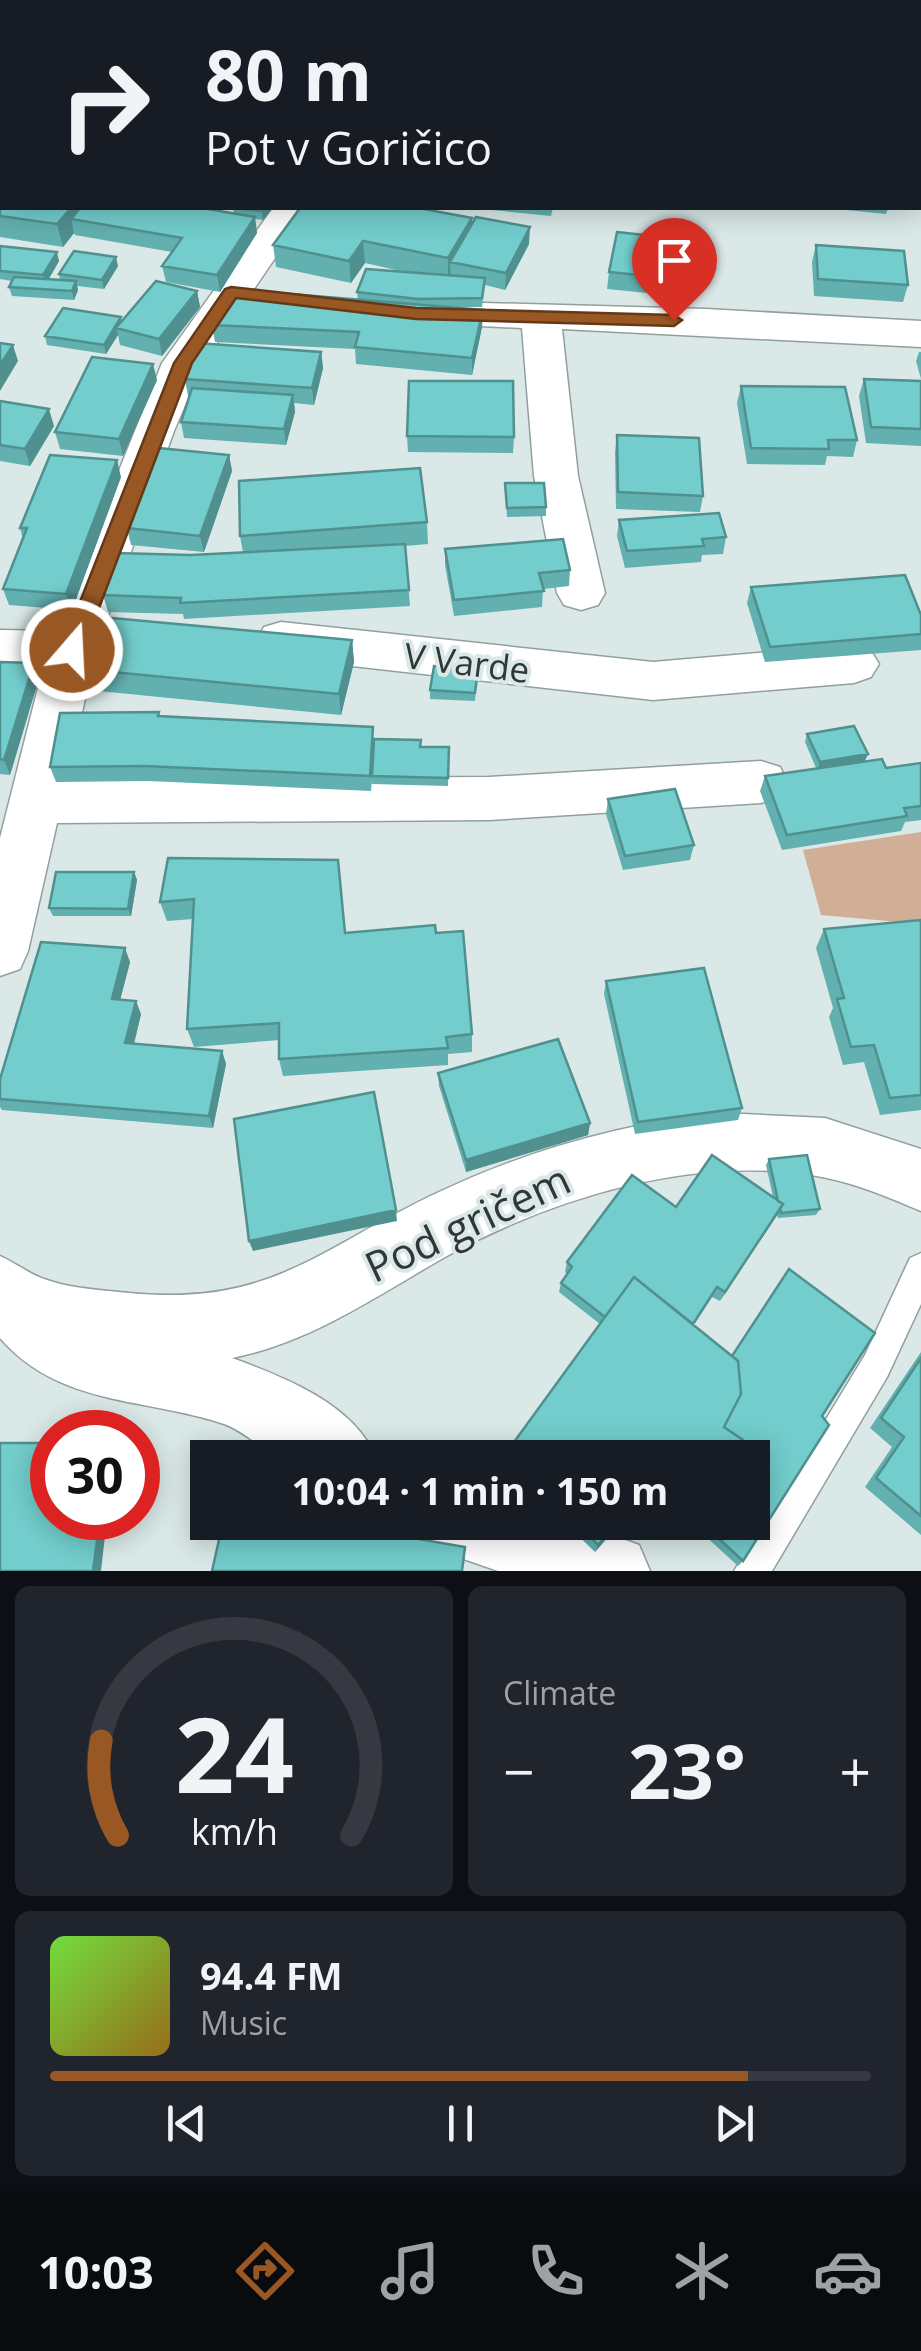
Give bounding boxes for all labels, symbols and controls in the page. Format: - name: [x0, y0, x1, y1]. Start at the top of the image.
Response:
- text: 80 m: [205, 26, 372, 122]
- icon: right: [40, 40, 170, 170]
- text: Pot v Goričico: [205, 117, 492, 178]
- pin: [632, 218, 717, 321]
- icon: arrive: [647, 233, 702, 288]
- position arrow: [20, 598, 124, 702]
- street label: V Varde: [402, 631, 532, 693]
- street label: Pod gričem: [355, 1150, 579, 1294]
- speed limit sign: 30: [30, 1410, 160, 1540]
- text: 10:04 · 1 min · 150 m: [292, 1464, 668, 1516]
- text: Climate: [503, 1671, 616, 1714]
- text: 24: [175, 1682, 293, 1823]
- text: 23°: [628, 1719, 746, 1821]
- text: −: [503, 1733, 534, 1808]
- text: +: [840, 1733, 871, 1808]
- text: km/h: [191, 1807, 277, 1855]
- text: 94.4 FM: [200, 1949, 343, 2001]
- text: Music: [200, 2001, 287, 2044]
- icon: previous: [159, 2096, 214, 2151]
- icon: pause: [433, 2096, 488, 2151]
- icon: next: [707, 2096, 762, 2151]
- icon: directions: [230, 2236, 300, 2306]
- icon: music: [375, 2236, 445, 2306]
- icon: phone: [521, 2236, 591, 2306]
- icon: climate: [667, 2236, 737, 2306]
- icon: car: [813, 2236, 883, 2306]
- text: 10:03: [38, 2241, 154, 2302]

